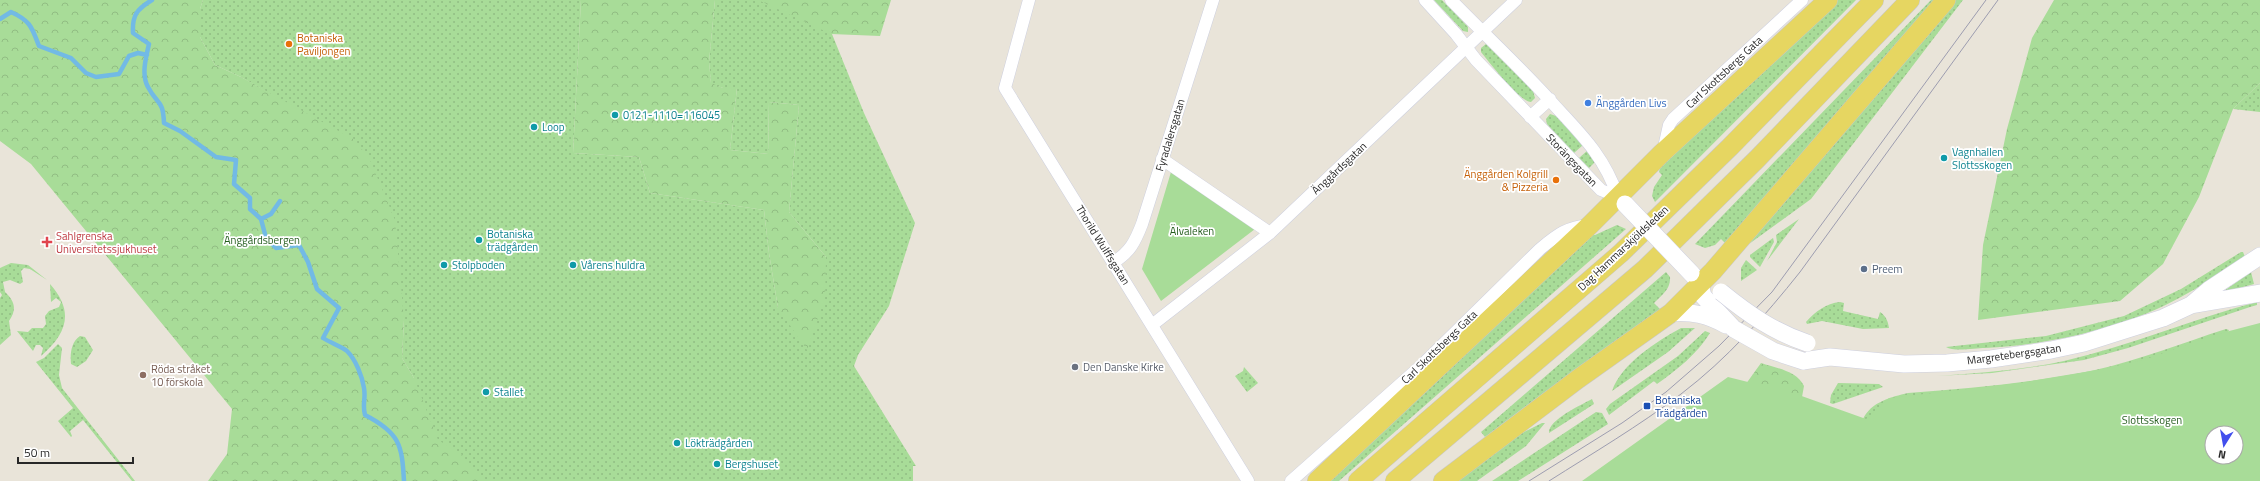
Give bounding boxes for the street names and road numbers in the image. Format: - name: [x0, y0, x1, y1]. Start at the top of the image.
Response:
- street label: Carl Skottsbergs Gata: [1682, 32, 1766, 112]
- street label: Fyradalersgatan: [1151, 97, 1189, 173]
- street label: Storängsgatan: [1543, 130, 1601, 190]
- street label: Änggårdsgatan: [1308, 138, 1370, 198]
- street label: Thorild Wulffsgatan: [1072, 202, 1134, 288]
- street label: Dag Hammarskjöldsleden: [1574, 202, 1672, 294]
- street label: Carl Skottsbergs Gata: [1398, 306, 1481, 387]
- street label: Margretebergsgatan: [1966, 339, 2062, 369]

